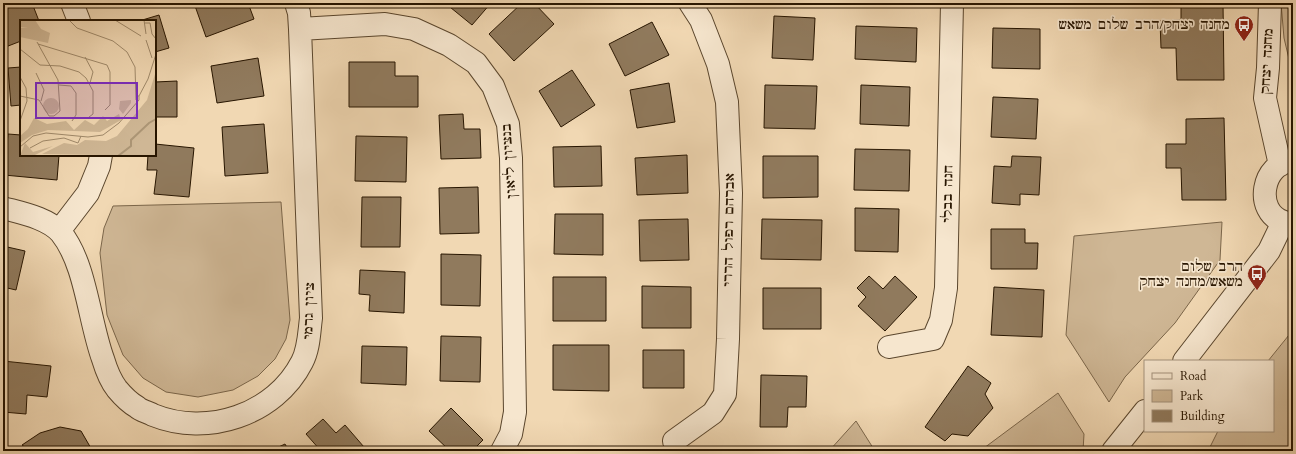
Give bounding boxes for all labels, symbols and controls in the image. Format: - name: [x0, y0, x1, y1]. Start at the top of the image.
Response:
- bus stop icon: מחנה יצחק/הרב שלום משאש: [1233, 14, 1255, 42]
- place label: מחנה יצחק/הרב שלום משאש: [1059, 16, 1230, 34]
- inset map: [20, 20, 156, 156]
- street label: מחנה יצחק: [1256, 27, 1278, 95]
- street label: בנציון ליאון: [497, 123, 521, 199]
- street label: חנה בבלי: [938, 165, 958, 223]
- street label: אברהם רפול הררי: [719, 173, 739, 287]
- place label: הרב שלום משאש/מחנה יצחק: [1140, 258, 1243, 291]
- bus stop icon: הרב שלום משאש/מחנה יצחק: [1246, 263, 1268, 291]
- street label: ציון גרמי: [299, 282, 319, 340]
- legend: [1144, 360, 1274, 432]
- text: Road: [1180, 368, 1207, 384]
- text: Park: [1180, 388, 1204, 404]
- text: Building: [1180, 408, 1225, 424]

